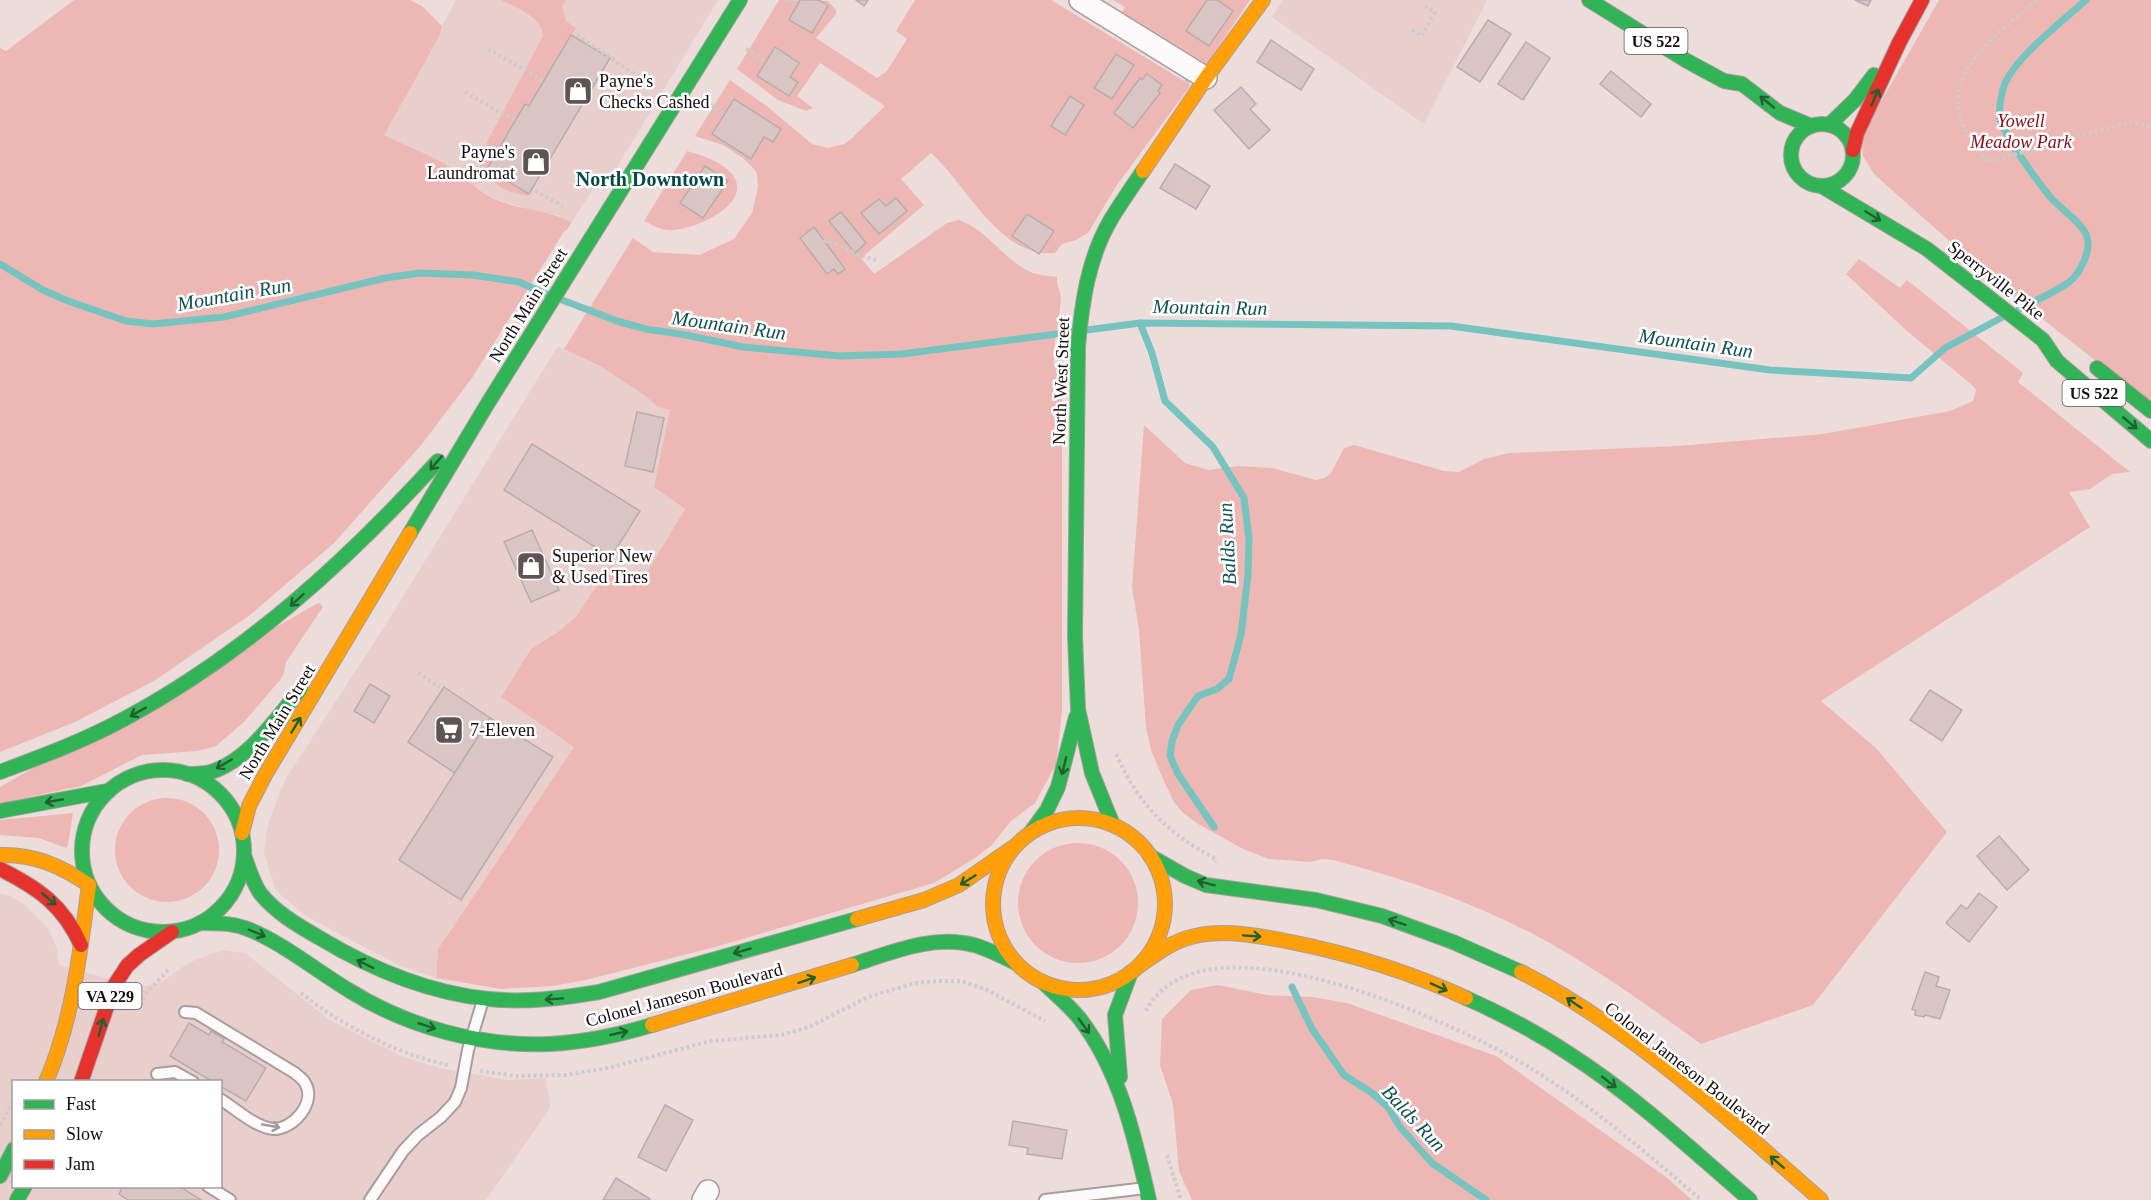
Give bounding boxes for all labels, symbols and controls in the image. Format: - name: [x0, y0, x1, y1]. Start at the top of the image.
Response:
- road number: US 522: [1624, 28, 1688, 54]
- place label: Payne's Checks Cashed: [599, 71, 709, 112]
- shop icon: Payne's Checks Cashed: [562, 75, 594, 107]
- one-way arrow: [1870, 88, 1881, 106]
- one-way arrow: [1759, 96, 1775, 109]
- park label: Yowell Meadow Park: [1969, 111, 2073, 152]
- place label: Payne's Laundromat: [427, 142, 515, 183]
- shop icon: Payne's Laundromat: [520, 146, 552, 178]
- district label: North Downtown: [576, 168, 724, 190]
- one-way arrow: [1865, 210, 1882, 223]
- street label: Sperryville Pike: [1944, 236, 2048, 324]
- street label: North Main Street: [485, 244, 571, 366]
- water label: Mountain Run: [174, 273, 293, 315]
- water label: Mountain Run: [1151, 295, 1268, 319]
- water label: Mountain Run: [670, 306, 787, 344]
- street label: North West Street: [1049, 317, 1073, 445]
- water label: Mountain Run: [1637, 324, 1754, 362]
- road number: US 522: [2062, 380, 2126, 406]
- one-way arrow: [2122, 416, 2137, 430]
- one-way arrow: [429, 455, 443, 470]
- water label: Balds Run: [1214, 502, 1240, 586]
- place label: Superior New & Used Tires: [552, 546, 652, 587]
- shop icon: Superior New & Used Tires: [515, 550, 547, 582]
- one-way arrow: [290, 593, 305, 607]
- street label: North Main Street: [235, 661, 319, 783]
- one-way arrow: [130, 706, 147, 718]
- supermarket icon: 7-Eleven: [433, 714, 465, 746]
- one-way arrow: [290, 717, 302, 734]
- place label: 7-Eleven: [470, 720, 535, 740]
- one-way arrow: [1058, 756, 1070, 775]
- one-way arrow: [216, 758, 233, 770]
- one-way arrow: [44, 796, 64, 807]
- one-way arrow: [960, 874, 977, 886]
- one-way arrow: [1197, 877, 1216, 888]
- one-way arrow: [41, 892, 57, 905]
- one-way arrow: [1388, 915, 1407, 926]
- one-way arrow: [247, 928, 265, 940]
- one-way arrow: [1242, 930, 1261, 941]
- one-way arrow: [733, 946, 752, 957]
- one-way arrow: [356, 958, 374, 969]
- street label: Colonel Jameson Boulevard: [583, 959, 785, 1031]
- one-way arrow: [797, 974, 816, 985]
- one-way arrow: [1430, 982, 1448, 993]
- road number: VA 229: [78, 983, 142, 1009]
- one-way arrow: [544, 994, 564, 1005]
- one-way arrow: [1566, 997, 1582, 1009]
- street label: Colonel Jameson Boulevard: [1601, 998, 1773, 1138]
- one-way arrow: [95, 1017, 107, 1036]
- one-way arrow: [1078, 1017, 1090, 1033]
- one-way arrow: [417, 1021, 436, 1032]
- one-way arrow: [610, 1027, 629, 1039]
- one-way arrow: [1601, 1075, 1617, 1088]
- legend: [12, 1080, 222, 1188]
- water label: Balds Run: [1378, 1080, 1450, 1156]
- text: Fast: [66, 1094, 96, 1114]
- one-way arrow: [261, 1121, 280, 1132]
- text: Slow: [66, 1124, 103, 1144]
- text: Jam: [66, 1154, 95, 1174]
- one-way arrow: [1770, 1155, 1785, 1169]

